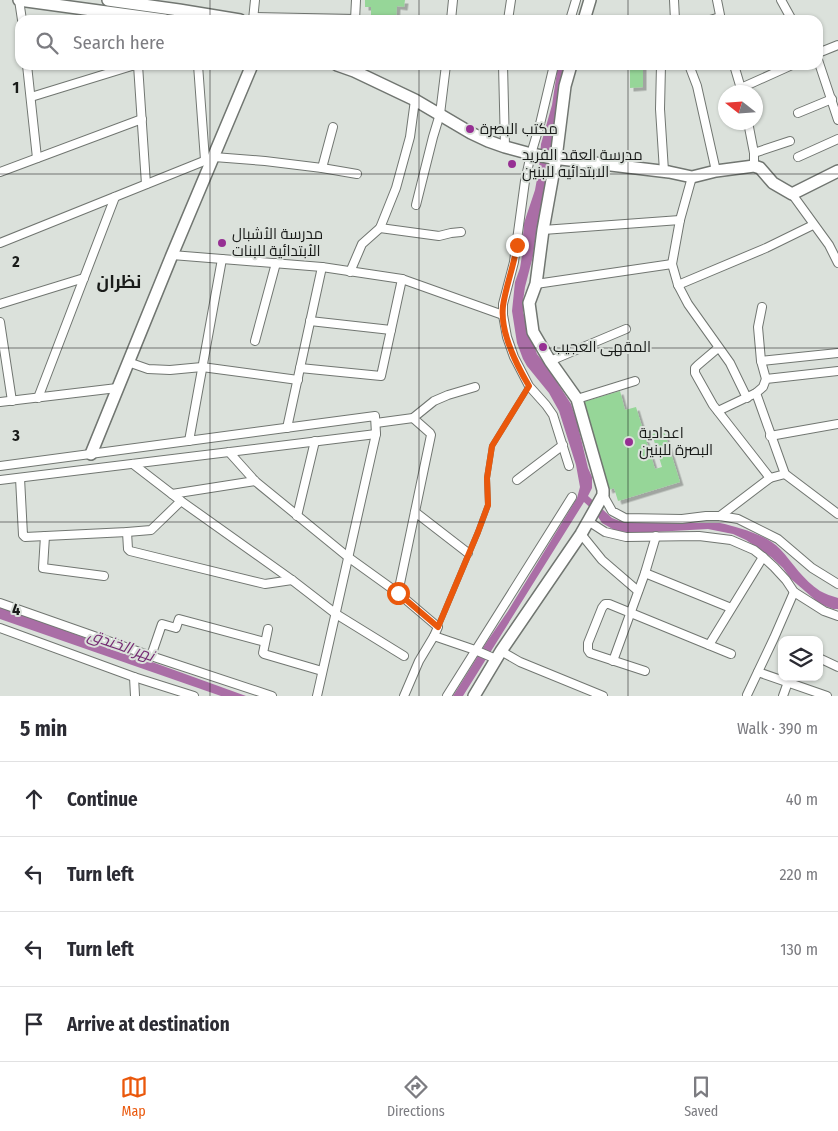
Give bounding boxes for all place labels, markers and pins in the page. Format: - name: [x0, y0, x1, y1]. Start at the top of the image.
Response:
- place label: مكتب البصرة: [480, 120, 558, 138]
- marker: مكتب البصرة: [464, 123, 476, 135]
- place label: مدرسة العقد الفريد الابتدائيه للبنين: [522, 146, 643, 182]
- marker: مدرسة العقد الفريد الابتدائيه للبنين: [506, 158, 518, 170]
- place label: مدرسة الأشبال الأبتدائية للبنات: [232, 225, 323, 260]
- marker: مدرسة الأشبال الأبتدائية للبنات: [216, 237, 228, 249]
- place label: المقهى العجيب: [553, 338, 651, 357]
- marker: المقهى العجيب: [537, 341, 549, 353]
- place label: اعدادية البصرة للبنين: [639, 424, 713, 460]
- marker: اعدادية البصرة للبنين: [623, 436, 635, 448]

